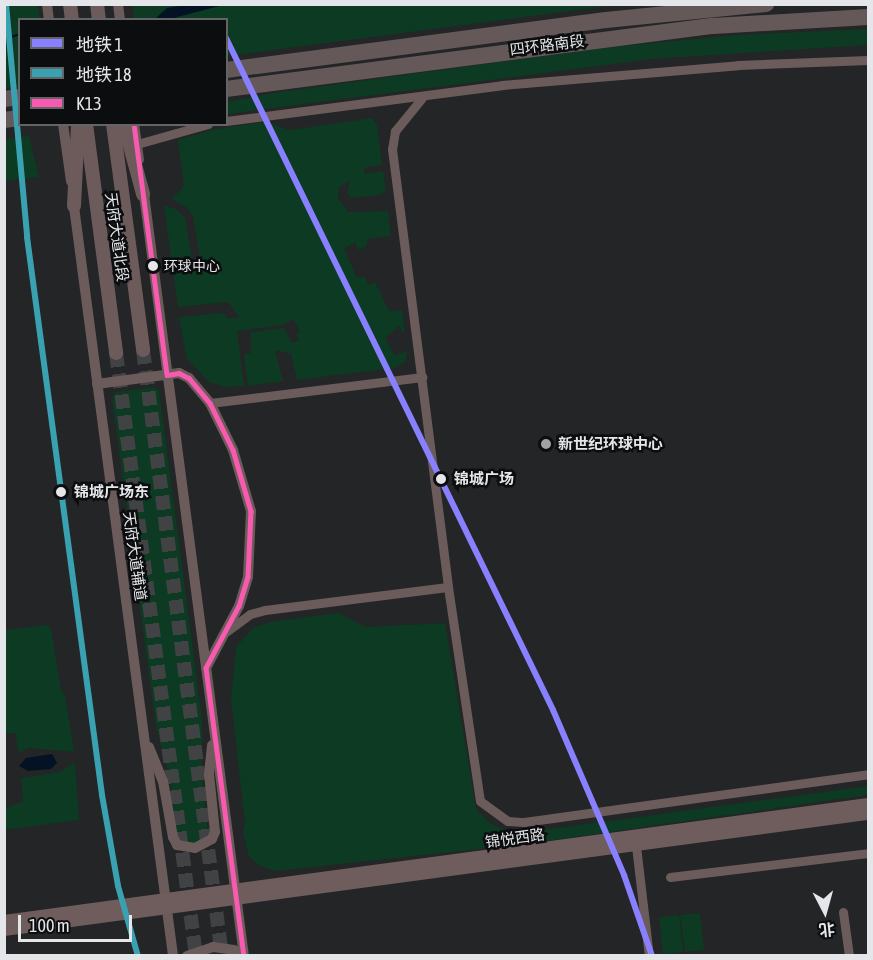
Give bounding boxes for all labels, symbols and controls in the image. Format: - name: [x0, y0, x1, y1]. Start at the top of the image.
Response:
- legend: [18, 18, 228, 126]
- street label: 四环路南段: [509, 31, 585, 59]
- text: 地铁 1: [76, 34, 123, 55]
- text: 地铁 18: [76, 64, 131, 85]
- text: K13: [76, 93, 102, 114]
- street label: 天府大道北段: [102, 191, 132, 283]
- place label: 环球中心: [164, 258, 220, 274]
- marker: 环球中心: [147, 260, 159, 272]
- place label: 新世纪环球中心: [558, 435, 663, 453]
- marker: 新世纪环球中心: [539, 437, 553, 451]
- marker: 锦城广场: [432, 470, 450, 488]
- place label: 锦城广场: [454, 470, 514, 488]
- marker: 锦城广场东: [52, 483, 70, 501]
- place label: 锦城广场东: [74, 483, 149, 501]
- street label: 天府大道辅道: [120, 510, 150, 602]
- street label: 锦悦西路: [484, 825, 546, 851]
- north arrow: [795, 882, 855, 942]
- scale bar: [21, 903, 135, 941]
- text: 100 m: [29, 915, 70, 936]
- text: 北: [818, 920, 836, 940]

